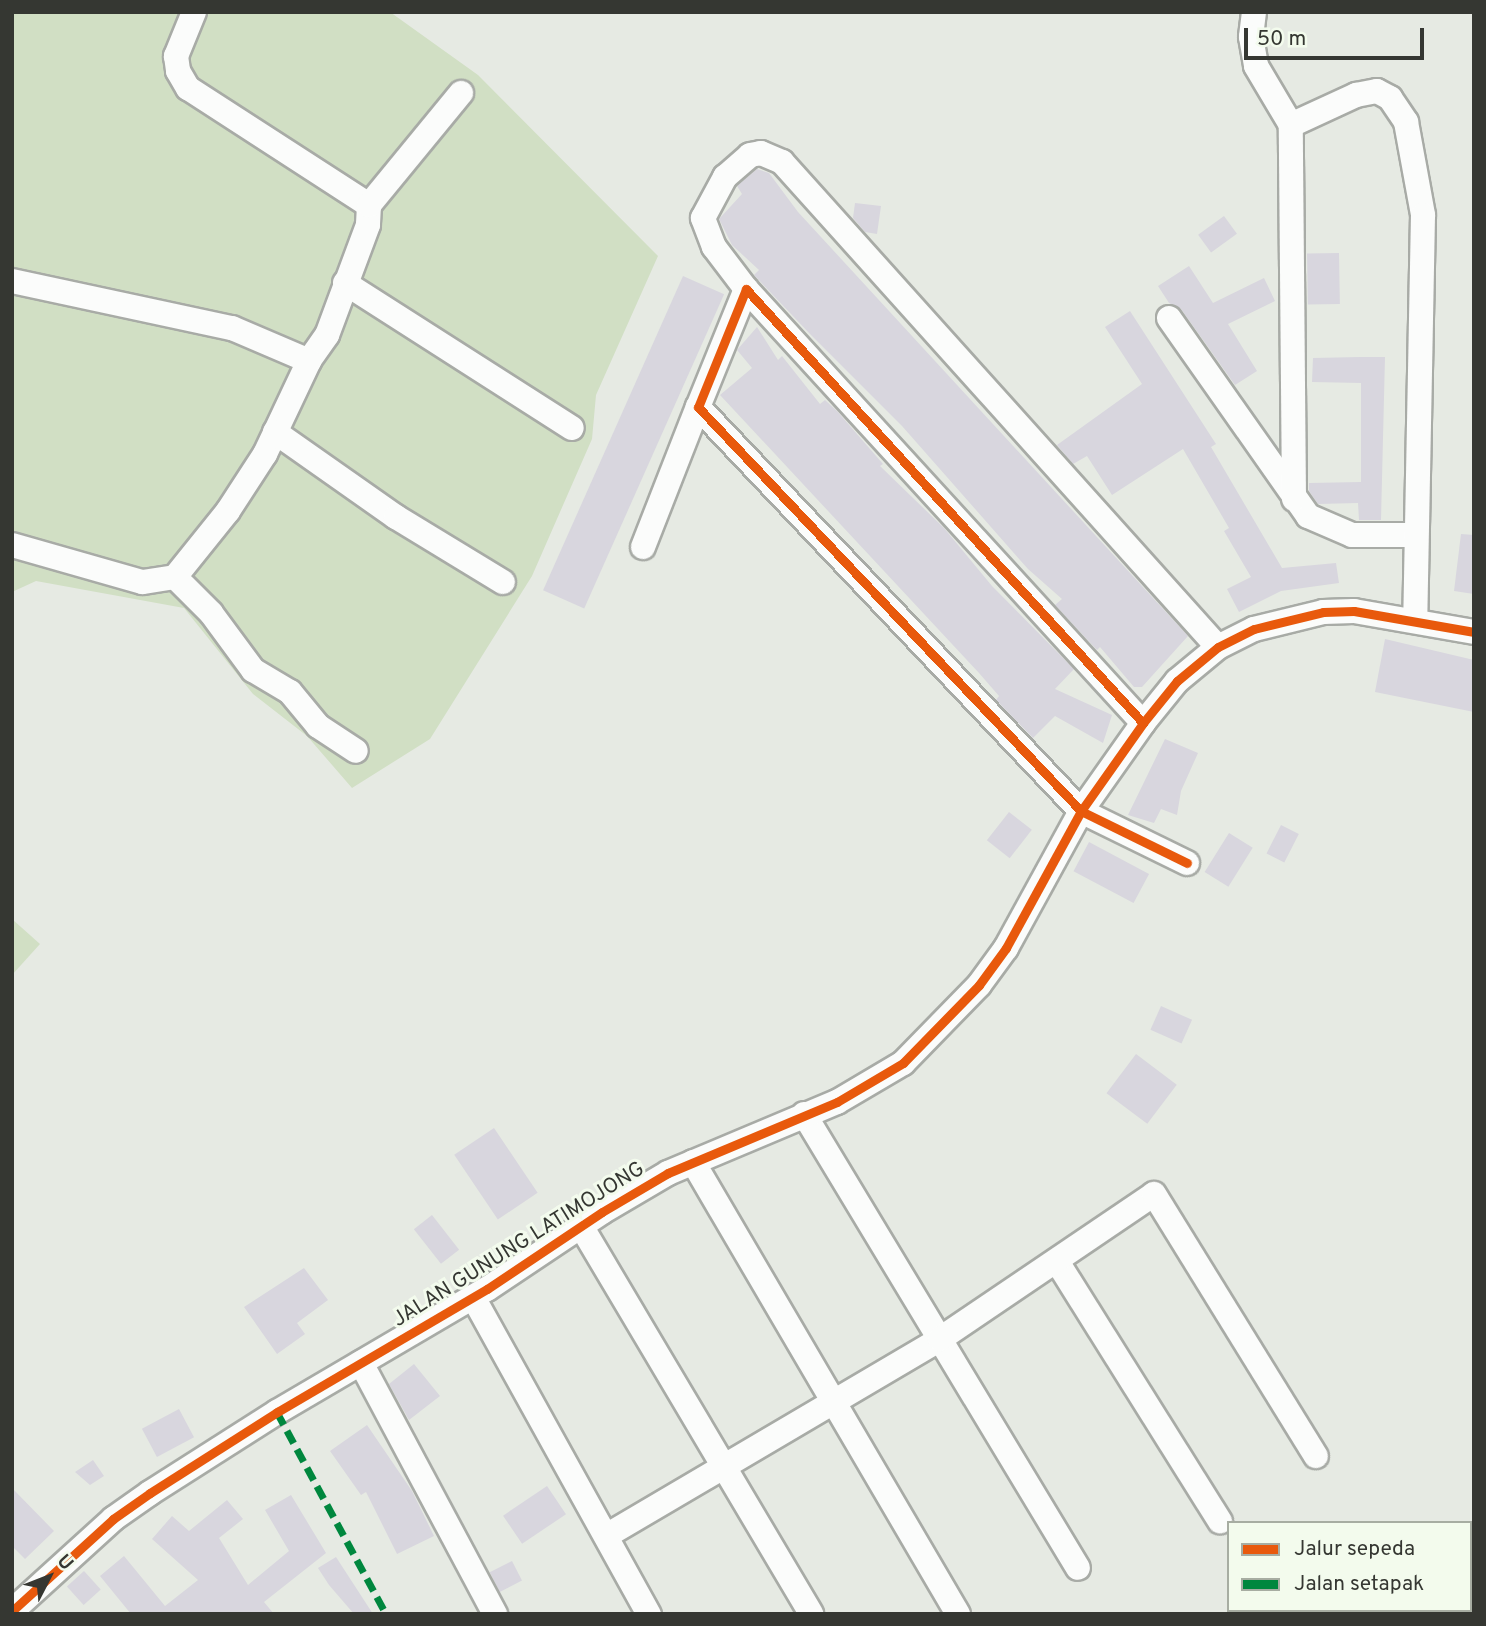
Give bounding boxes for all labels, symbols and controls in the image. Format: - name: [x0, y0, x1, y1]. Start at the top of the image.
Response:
- scale bar: [1248, 14, 1428, 58]
- text: 50 m: [1257, 26, 1306, 53]
- street label: JALAN GUNUNG LATIMOJONG: [388, 1157, 650, 1333]
- legend: [1227, 1521, 1472, 1612]
- text: Jalur sepeda: [1294, 1536, 1415, 1563]
- north arrow: [14, 1542, 84, 1612]
- text: U: [51, 1550, 78, 1576]
- text: Jalan setapak: [1294, 1571, 1424, 1598]

